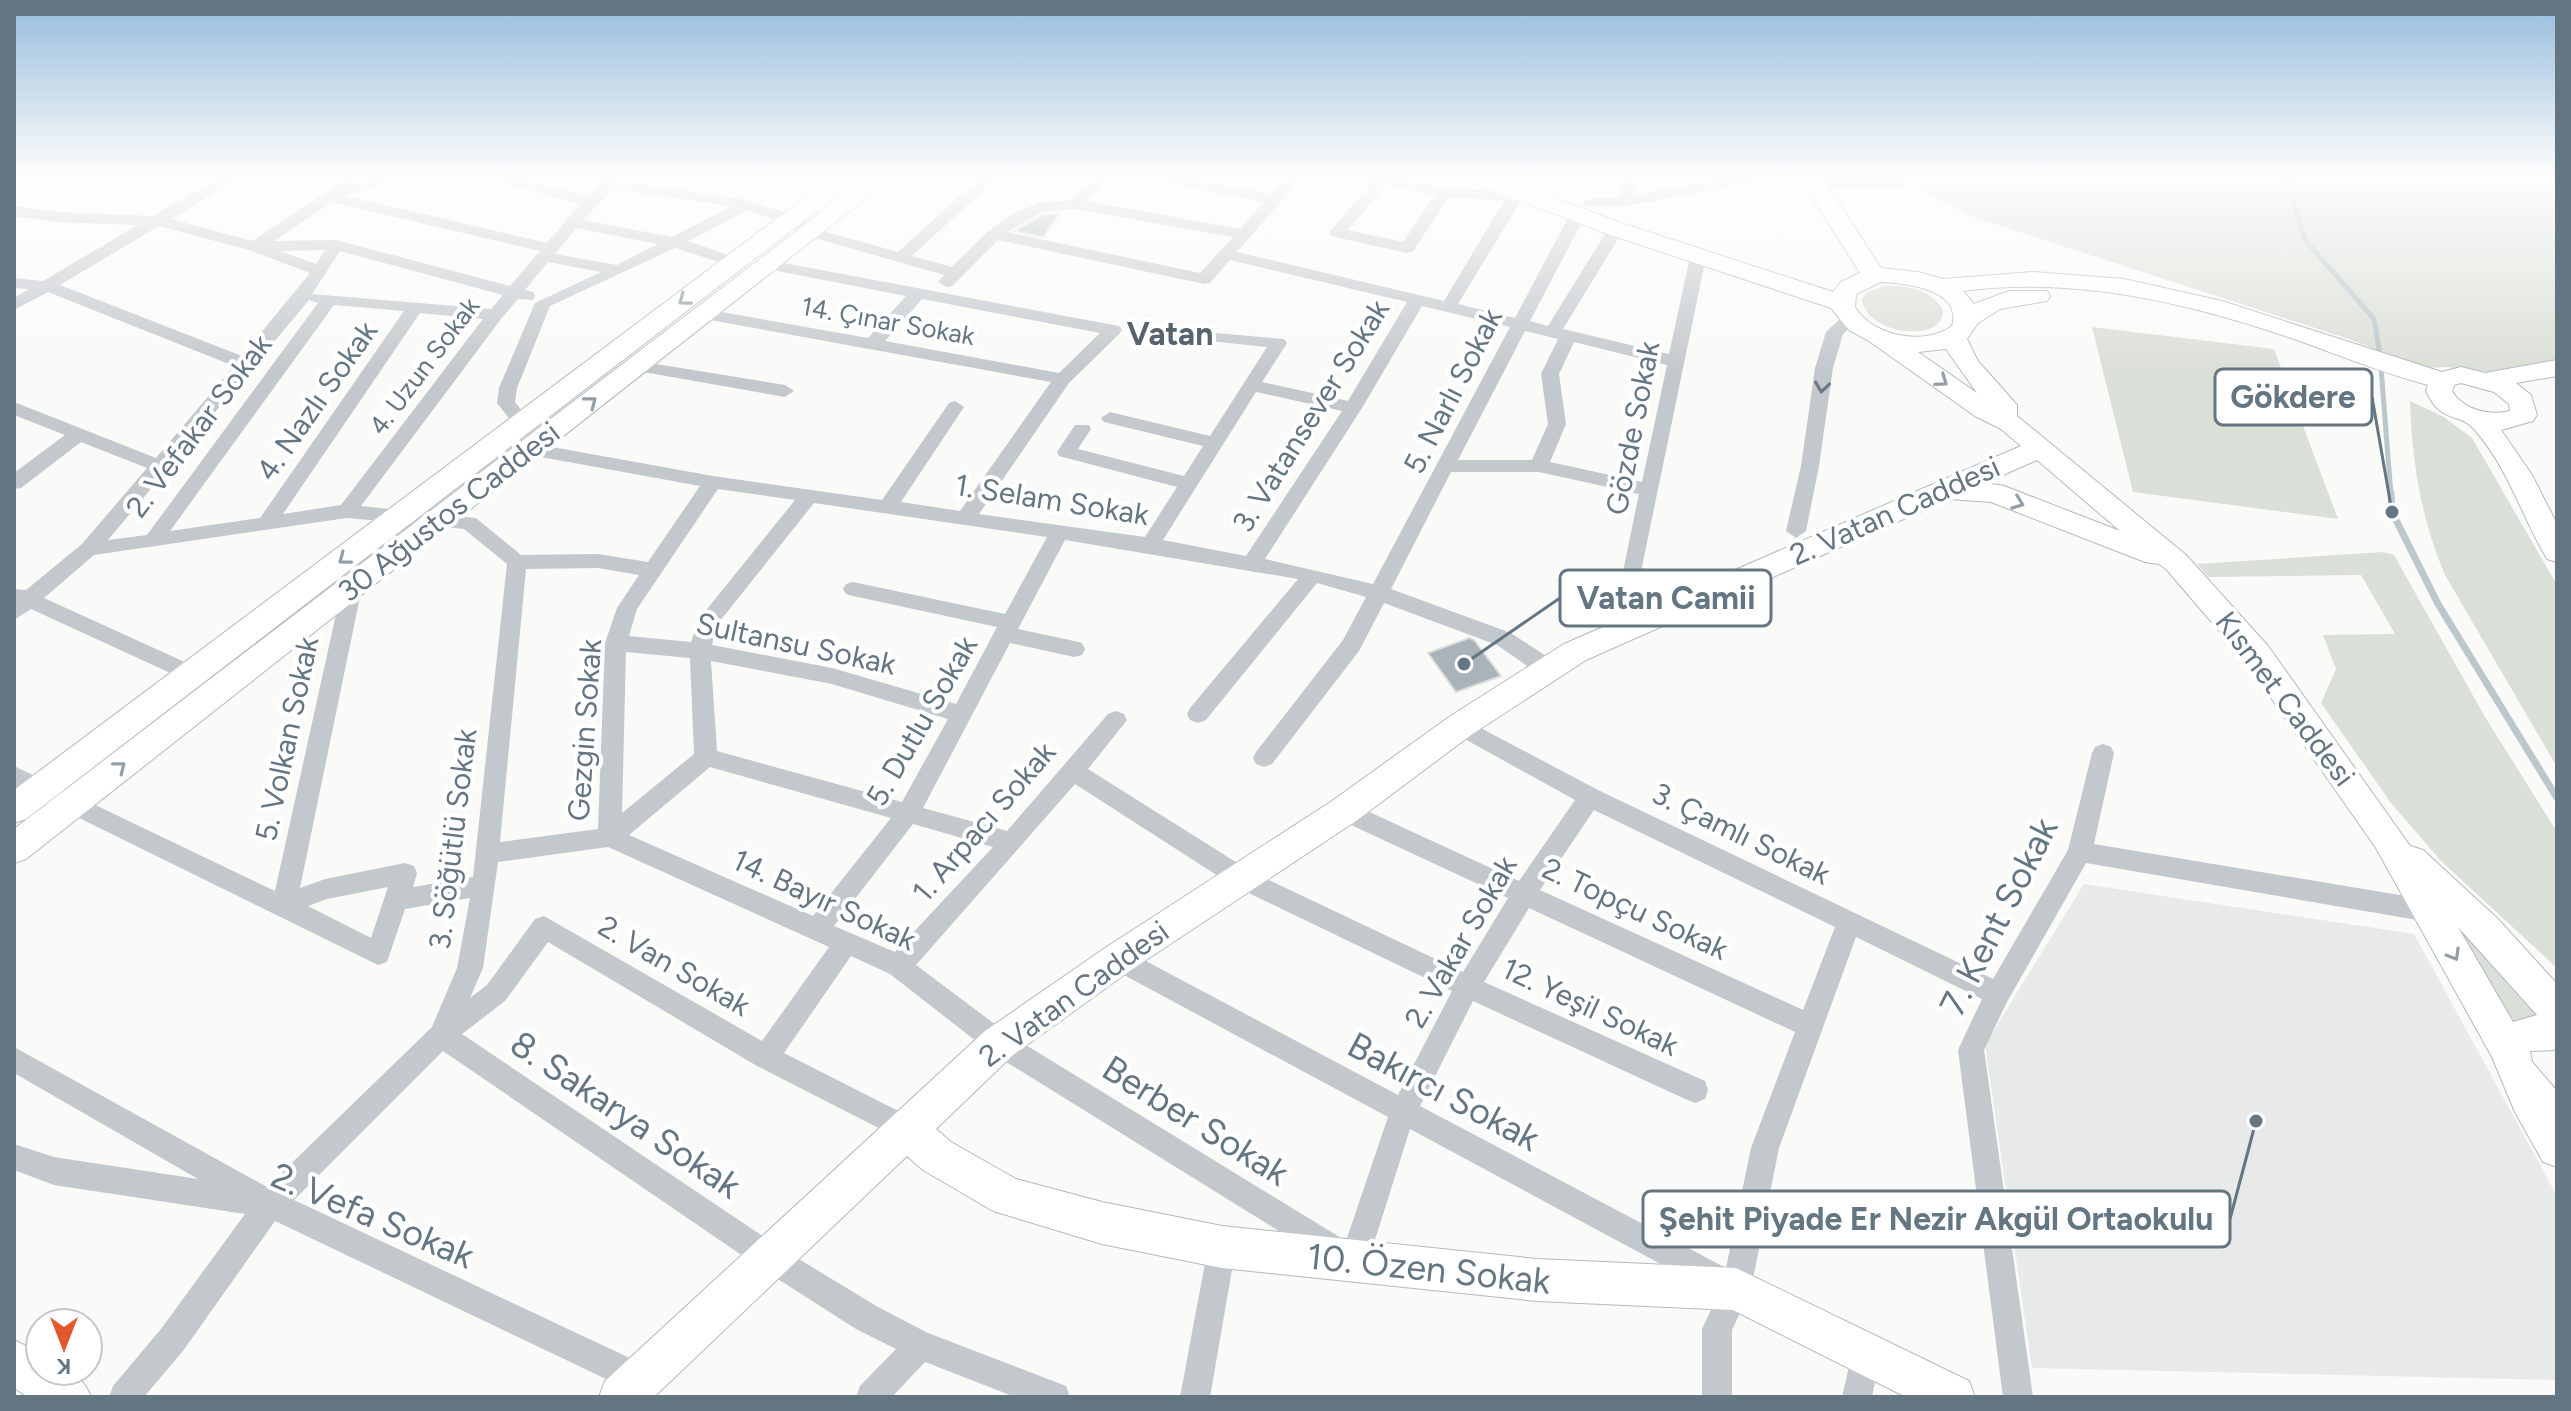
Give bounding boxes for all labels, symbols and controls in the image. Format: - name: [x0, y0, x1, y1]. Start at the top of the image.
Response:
- one-way arrow: [678, 290, 693, 304]
- street label: 14. Çınar Sokak: [799, 290, 978, 352]
- street label: 4. Uzun Sokak: [362, 291, 486, 441]
- street label: 3. Vatansever Sokak: [1224, 292, 1397, 539]
- street label: 5. Narlı Sokak: [1395, 302, 1510, 480]
- street label: 4. Nazlı Sokak: [248, 313, 385, 488]
- district label: Vatan: [1127, 315, 1213, 353]
- street label: 2. Vefakar Sokak: [118, 327, 280, 525]
- street label: Gözde Sokak: [1598, 337, 1668, 518]
- callout: Gökdere: [2215, 369, 2372, 425]
- one-way arrow: [1934, 372, 1948, 386]
- text: Gökdere: [2230, 378, 2356, 416]
- one-way arrow: [1814, 380, 1831, 394]
- one-way arrow: [582, 398, 597, 412]
- street label: 30 Ağustos Caddesi: [331, 414, 567, 610]
- street label: 2. Vatan Caddesi: [1784, 448, 2005, 573]
- street label: 1. Selam Sokak: [953, 466, 1152, 533]
- one-way arrow: [2010, 493, 2024, 510]
- one-way arrow: [338, 549, 353, 564]
- callout: Vatan Camii: [1560, 570, 1771, 626]
- text: Vatan Camii: [1576, 579, 1756, 617]
- street label: Sultansu Sokak: [693, 604, 900, 683]
- street label: Kısmet Caddesi: [2208, 604, 2363, 793]
- street label: 5. Dutlu Sokak: [858, 629, 985, 812]
- street label: 5. Volkan Sokak: [247, 633, 326, 845]
- street label: Gezgin Sokak: [560, 637, 609, 822]
- street label: 3. Söğütlü Sokak: [421, 726, 484, 951]
- street label: 1. Arpacı Sokak: [904, 734, 1063, 909]
- one-way arrow: [111, 763, 126, 777]
- street label: 3. Çamlı Sokak: [1646, 775, 1837, 893]
- street label: 7. Kent Sokak: [1930, 810, 2067, 1022]
- street label: 14. Bayır Sokak: [727, 841, 922, 958]
- street label: 2. Vakar Sokak: [1396, 849, 1525, 1034]
- street label: 2. Topçu Sokak: [1537, 849, 1734, 968]
- street label: 2. Van Sokak: [592, 907, 757, 1024]
- street label: 2. Vatan Caddesi: [972, 912, 1176, 1075]
- one-way arrow: [2444, 946, 2460, 961]
- street label: 12. Yeşil Sokak: [1496, 950, 1685, 1064]
- street label: 8. Sakarya Sokak: [503, 1022, 749, 1208]
- street label: Bakırcı Sokak: [1341, 1023, 1547, 1160]
- street label: Berber Sokak: [1095, 1046, 1297, 1195]
- street label: 2. Vefa Sokak: [265, 1153, 481, 1278]
- callout: Şehit Piyade Er Nezir Akgül Ortaokulu: [1643, 1191, 2230, 1247]
- text: Şehit Piyade Er Nezir Akgül Ortaokulu: [1659, 1200, 2213, 1238]
- street label: 10. Özen Sokak: [1305, 1234, 1553, 1303]
- north arrow: [24, 1307, 104, 1387]
- text: K: [56, 1353, 71, 1380]

